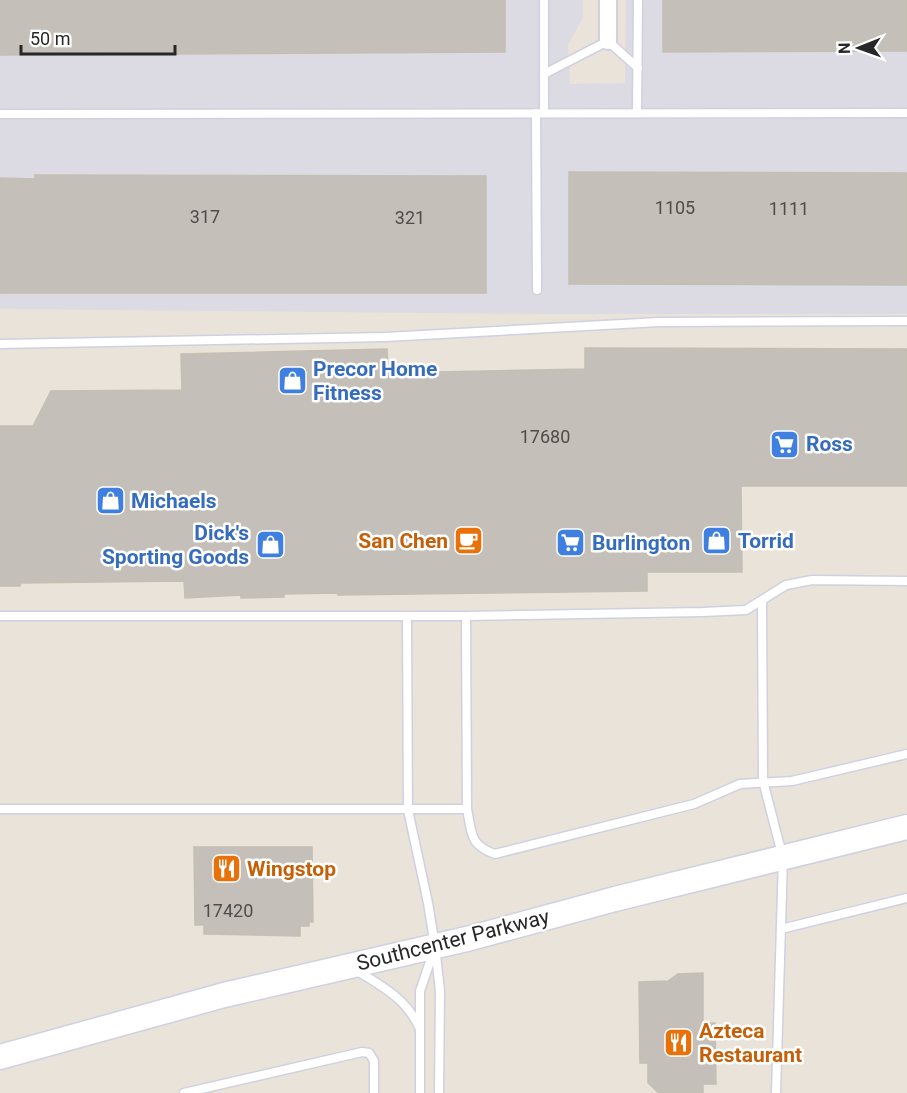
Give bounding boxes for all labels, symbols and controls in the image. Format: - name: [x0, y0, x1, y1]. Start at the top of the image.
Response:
- scale bar: [21, 18, 176, 56]
- north arrow: [829, 18, 889, 78]
- text: 50 m: [30, 28, 70, 49]
- text: N: [835, 42, 854, 54]
- house number: 1105: [655, 197, 695, 218]
- house number: 1111: [769, 198, 809, 219]
- house number: 317: [190, 206, 220, 227]
- house number: 321: [395, 207, 425, 228]
- place label: Precor Home Fitness: [313, 357, 437, 405]
- shop icon: Precor Home Fitness: [276, 365, 308, 397]
- house number: 17680: [520, 426, 570, 447]
- supermarket icon: Ross: [769, 428, 801, 460]
- place label: Ross: [806, 432, 853, 456]
- shop icon: Michaels: [94, 485, 126, 517]
- place label: Michaels: [131, 489, 217, 513]
- place label: Dick's Sporting Goods: [102, 521, 249, 569]
- cafe icon: San Chen: [453, 525, 485, 557]
- shop icon: Torrid: [701, 525, 733, 557]
- supermarket icon: Burlington: [555, 527, 587, 559]
- shop icon: Dick's Sporting Goods: [254, 529, 286, 561]
- place label: San Chen: [358, 529, 448, 553]
- place label: Torrid: [738, 529, 794, 553]
- place label: Burlington: [592, 531, 690, 555]
- restaurant icon: Wingstop: [210, 853, 242, 885]
- place label: Wingstop: [247, 857, 336, 881]
- house number: 17420: [203, 900, 253, 921]
- street label: Southcenter Parkway: [354, 904, 552, 976]
- place label: Azteca Restaurant: [699, 1019, 802, 1067]
- restaurant icon: Azteca Restaurant: [662, 1027, 694, 1059]

